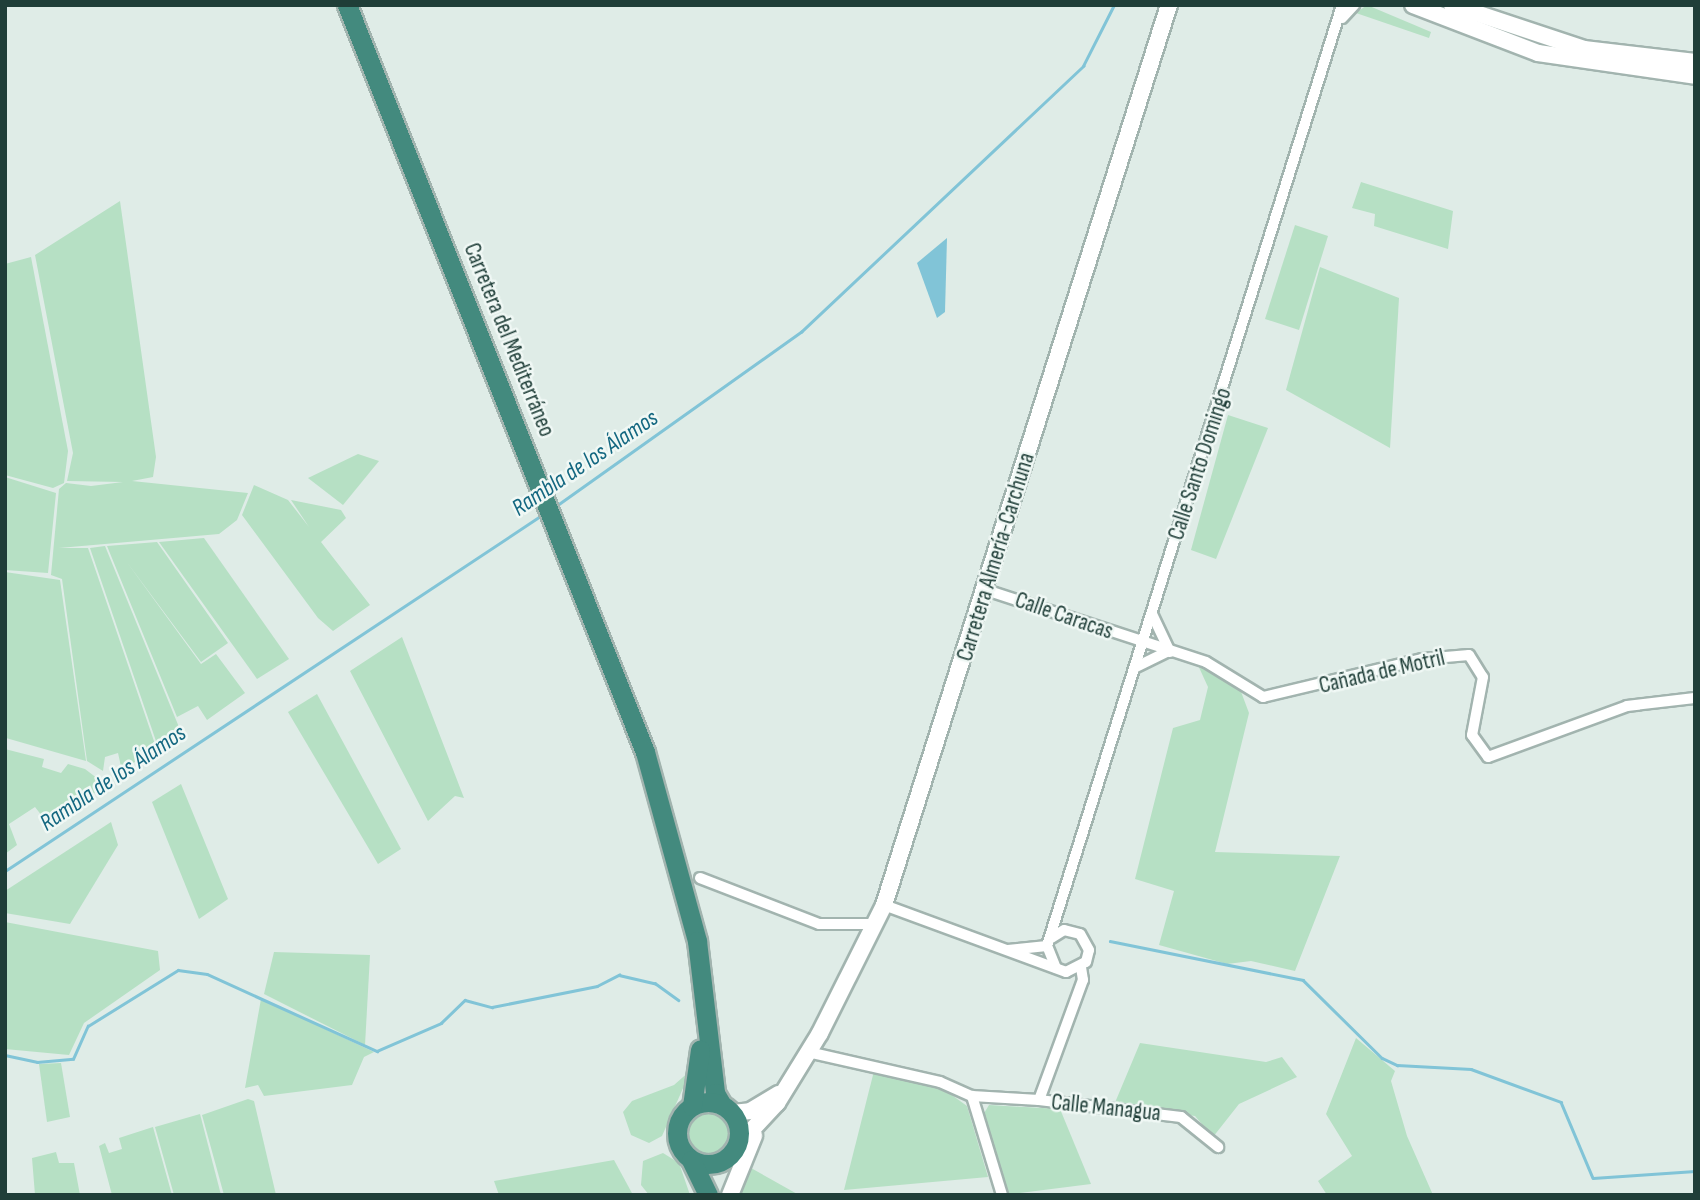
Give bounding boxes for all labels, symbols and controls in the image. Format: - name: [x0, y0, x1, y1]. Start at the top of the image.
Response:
- street label: Carretera del Mediterráneo: [458, 239, 560, 441]
- street label: Calle Santo Domingo: [1162, 385, 1238, 543]
- water label: Rambla de los Álamos: [506, 404, 664, 522]
- street label: Carretera Almería-Carchuna: [951, 450, 1041, 664]
- street label: Calle Caracas: [1011, 586, 1117, 646]
- street label: Cañada de Motril: [1316, 644, 1448, 700]
- water label: Rambla de los Álamos: [34, 719, 192, 837]
- street label: Calle Managua: [1050, 1089, 1162, 1127]

